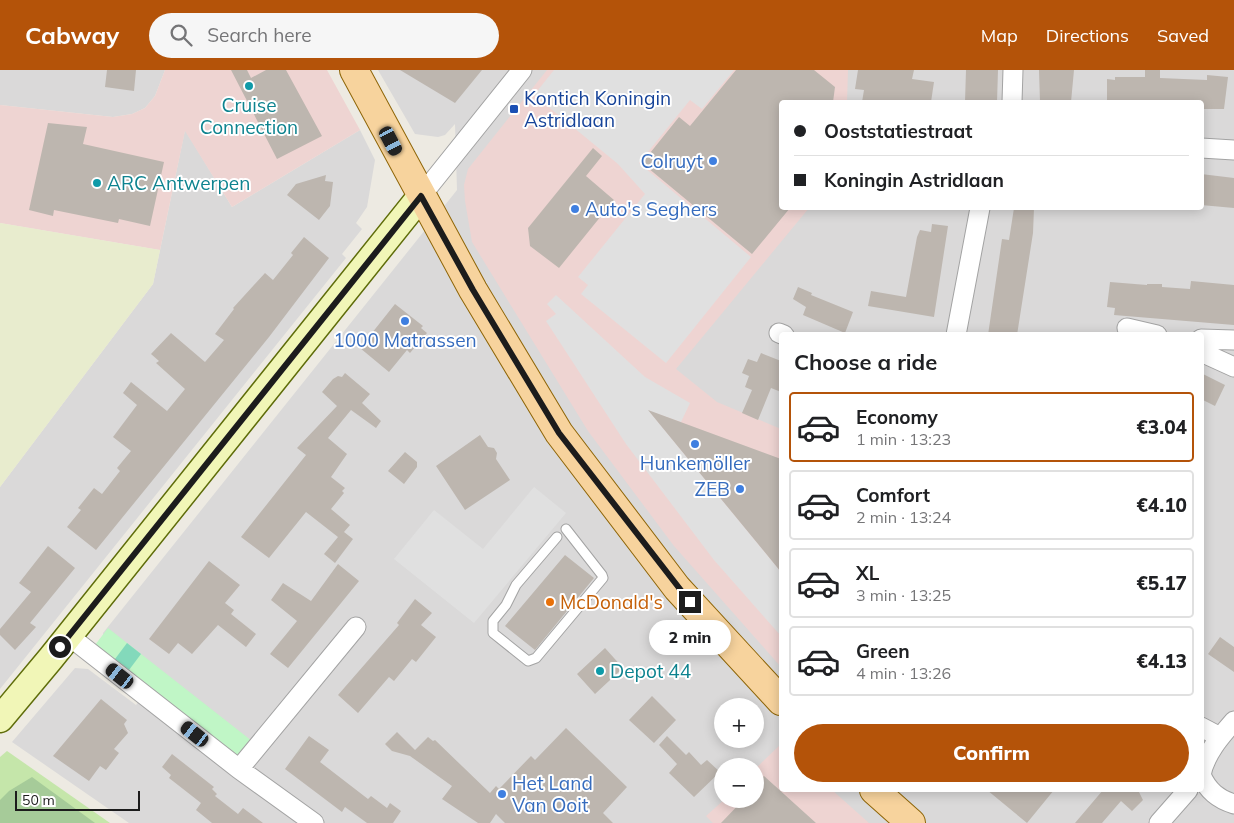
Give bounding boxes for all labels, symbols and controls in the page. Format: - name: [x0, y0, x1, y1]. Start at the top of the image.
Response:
- search box: [149, 13, 499, 58]
- text: Cabway: [25, 20, 119, 50]
- icon: search: [167, 21, 195, 49]
- text: Search here: [207, 23, 312, 47]
- text: Map: [981, 24, 1018, 47]
- text: Directions: [1046, 24, 1129, 47]
- text: Saved: [1157, 24, 1209, 47]
- marker: Cruise Connection: [243, 80, 255, 92]
- place label: Kontich Koningin Astridlaan: [524, 86, 671, 132]
- place label: Cruise Connection: [200, 93, 298, 139]
- marker: Kontich Koningin Astridlaan: [508, 103, 520, 115]
- text: Ooststatiestraat: [824, 119, 973, 143]
- car: [377, 124, 404, 158]
- place label: Colruyt: [641, 149, 703, 173]
- marker: Colruyt: [707, 155, 719, 167]
- text: Koningin Astridlaan: [824, 168, 1004, 192]
- place label: ARC Antwerpen: [107, 171, 250, 195]
- marker: ARC Antwerpen: [91, 177, 103, 189]
- place label: Auto's Seghers: [585, 197, 717, 221]
- marker: Auto's Seghers: [569, 203, 581, 215]
- marker: 1000 Matrassen: [399, 315, 411, 327]
- place label: 1000 Matrassen: [333, 328, 477, 352]
- text: Choose a ride: [794, 348, 937, 376]
- icon: car: [796, 405, 841, 450]
- text: Economy: [856, 405, 938, 429]
- text: €3.04: [1136, 415, 1187, 439]
- text: 1 min · 13:23: [856, 429, 951, 449]
- marker: Hunkemöller: [689, 438, 701, 450]
- place label: Hunkemöller: [640, 451, 750, 475]
- place label: ZEB: [695, 477, 730, 501]
- marker: ZEB: [734, 483, 746, 495]
- icon: car: [796, 483, 841, 528]
- text: Comfort: [856, 483, 930, 507]
- text: €4.10: [1136, 493, 1187, 517]
- text: 2 min · 13:24: [856, 507, 951, 527]
- icon: car: [796, 561, 841, 606]
- text: XL: [856, 561, 879, 585]
- text: €5.17: [1136, 571, 1187, 595]
- text: 3 min · 13:25: [856, 585, 951, 605]
- place label: McDonald's: [560, 590, 663, 614]
- route end: [679, 591, 701, 613]
- marker: McDonald's: [544, 596, 556, 608]
- callout: 2 min: [649, 620, 731, 654]
- text: 2 min: [669, 627, 711, 647]
- route start: [49, 636, 71, 658]
- icon: car: [796, 639, 841, 684]
- text: Green: [856, 639, 910, 663]
- text: €4.13: [1136, 649, 1187, 673]
- place label: Depot 44: [610, 659, 691, 683]
- car: [103, 661, 136, 691]
- text: 4 min · 13:26: [856, 663, 951, 683]
- marker: Depot 44: [594, 665, 606, 677]
- map controls: [714, 698, 764, 808]
- button: +: [714, 698, 764, 748]
- car: [178, 719, 211, 749]
- button: Confirm: [794, 724, 1189, 782]
- button: −: [714, 758, 764, 808]
- place label: Het Land Van Ooit: [512, 771, 593, 817]
- scale bar: [15, 788, 140, 811]
- marker: Het Land Van Ooit: [496, 788, 508, 800]
- text: 50 m: [22, 791, 55, 809]

